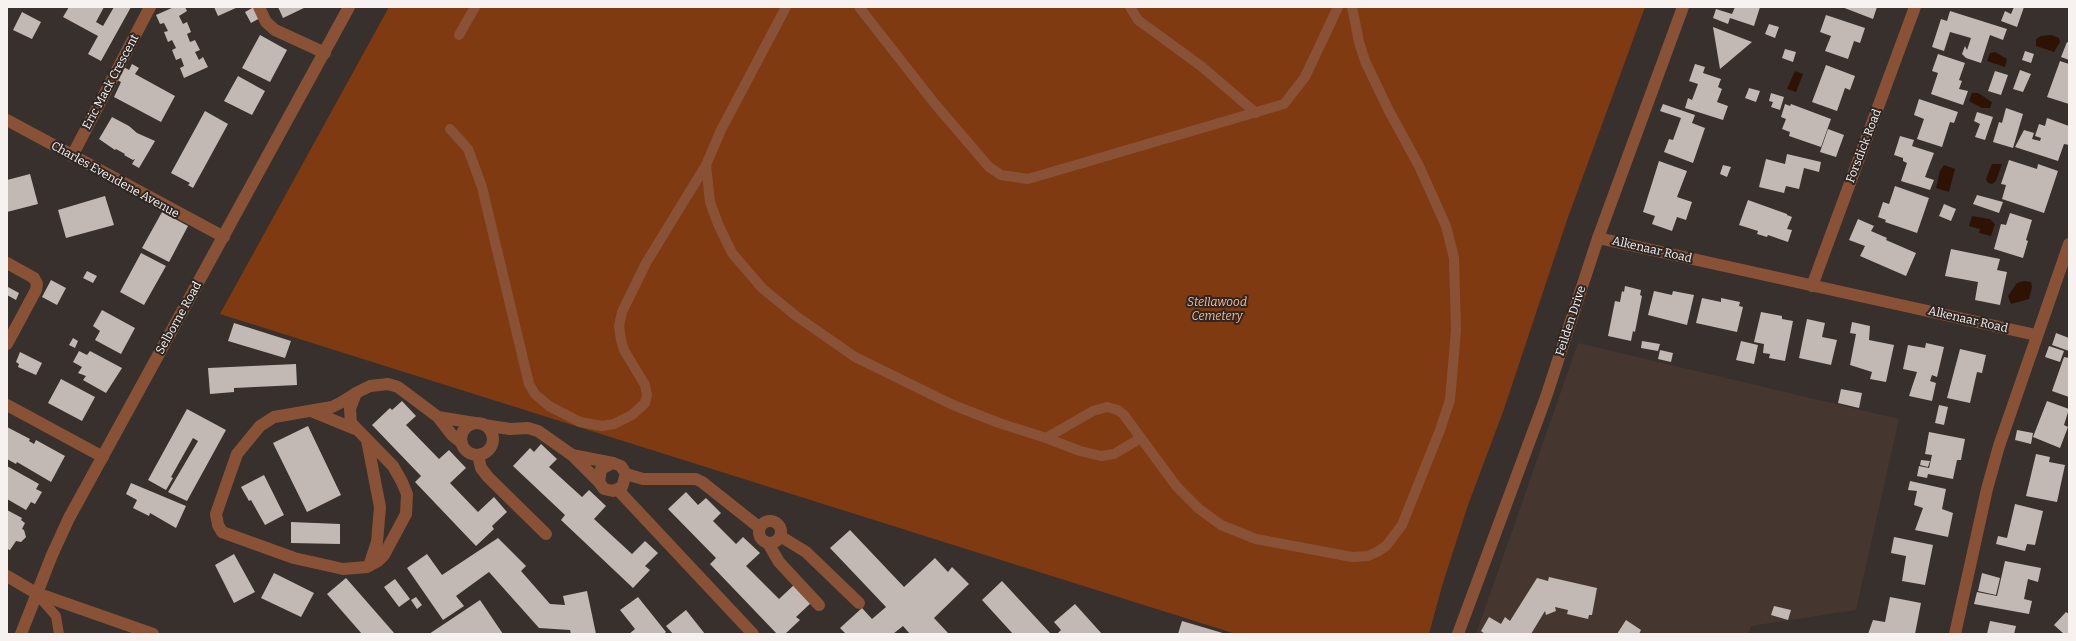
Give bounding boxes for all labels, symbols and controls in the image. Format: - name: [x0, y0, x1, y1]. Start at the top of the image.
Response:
- street label: Eric Mack Crescent: [80, 32, 142, 132]
- street label: Forsdick Road: [1843, 107, 1885, 185]
- street label: Charles Evendene Avenue: [48, 139, 182, 221]
- street label: Alkenaar Road: [1611, 234, 1693, 266]
- street label: Selborne Road: [153, 279, 205, 357]
- street label: Feilden Drive: [1553, 284, 1589, 358]
- park label: Stellawood Cemetery: [1187, 296, 1247, 324]
- street label: Alkenaar Road: [1927, 304, 2009, 336]

